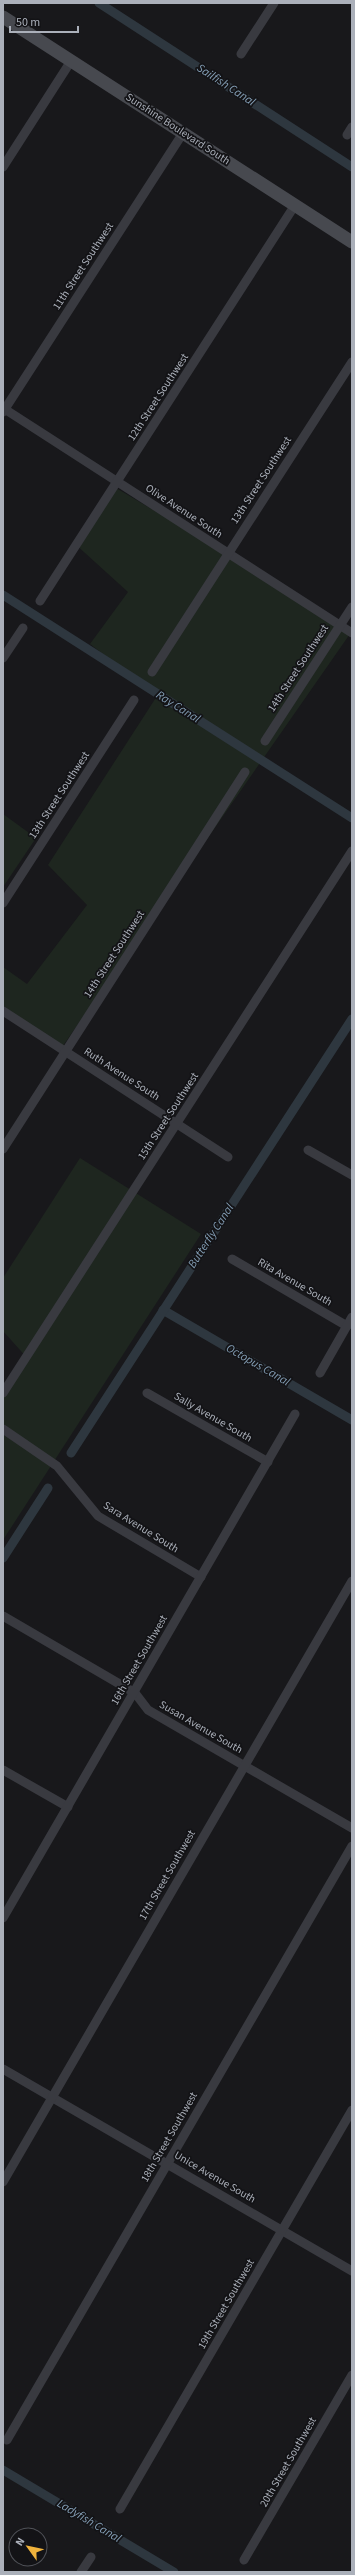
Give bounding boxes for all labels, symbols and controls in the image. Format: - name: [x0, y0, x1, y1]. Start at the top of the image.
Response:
- scale bar: [10, 8, 78, 34]
- text: 50 m: [16, 14, 40, 31]
- water label: Sailfish Canal: [193, 60, 259, 110]
- street label: Sunshine Boulevard South: [123, 90, 233, 168]
- street label: 11th Street Southwest: [49, 219, 117, 313]
- street label: 12th Street Southwest: [124, 350, 192, 444]
- street label: 13th Street Southwest: [227, 433, 295, 527]
- street label: Olive Avenue South: [143, 480, 225, 542]
- street label: 14th Street Southwest: [264, 621, 332, 715]
- water label: Ray Canal: [153, 687, 204, 727]
- street label: 13th Street Southwest: [25, 748, 93, 842]
- street label: 14th Street Southwest: [80, 907, 148, 1001]
- street label: Ruth Avenue South: [81, 1044, 163, 1104]
- street label: 15th Street Southwest: [134, 1069, 202, 1163]
- water label: Butterfly Canal: [184, 1201, 238, 1271]
- street label: Rita Avenue South: [255, 1255, 335, 1309]
- water label: Octopus Canal: [223, 1340, 293, 1390]
- street label: Sally Avenue South: [171, 1389, 255, 1445]
- street label: Sara Avenue South: [100, 1498, 182, 1556]
- street label: 16th Street Southwest: [107, 1612, 171, 1708]
- street label: Susan Avenue South: [157, 1697, 245, 1757]
- street label: 17th Street Southwest: [135, 1827, 199, 1923]
- street label: 18th Street Southwest: [137, 2089, 201, 2185]
- street label: Unice Avenue South: [171, 2148, 259, 2206]
- street label: 19th Street Southwest: [194, 2256, 258, 2352]
- street label: 20th Street Southwest: [256, 2414, 320, 2510]
- water label: Ladyfish Canal: [54, 2495, 124, 2547]
- north arrow: [8, 2527, 48, 2567]
- text: N: [12, 2535, 28, 2549]

